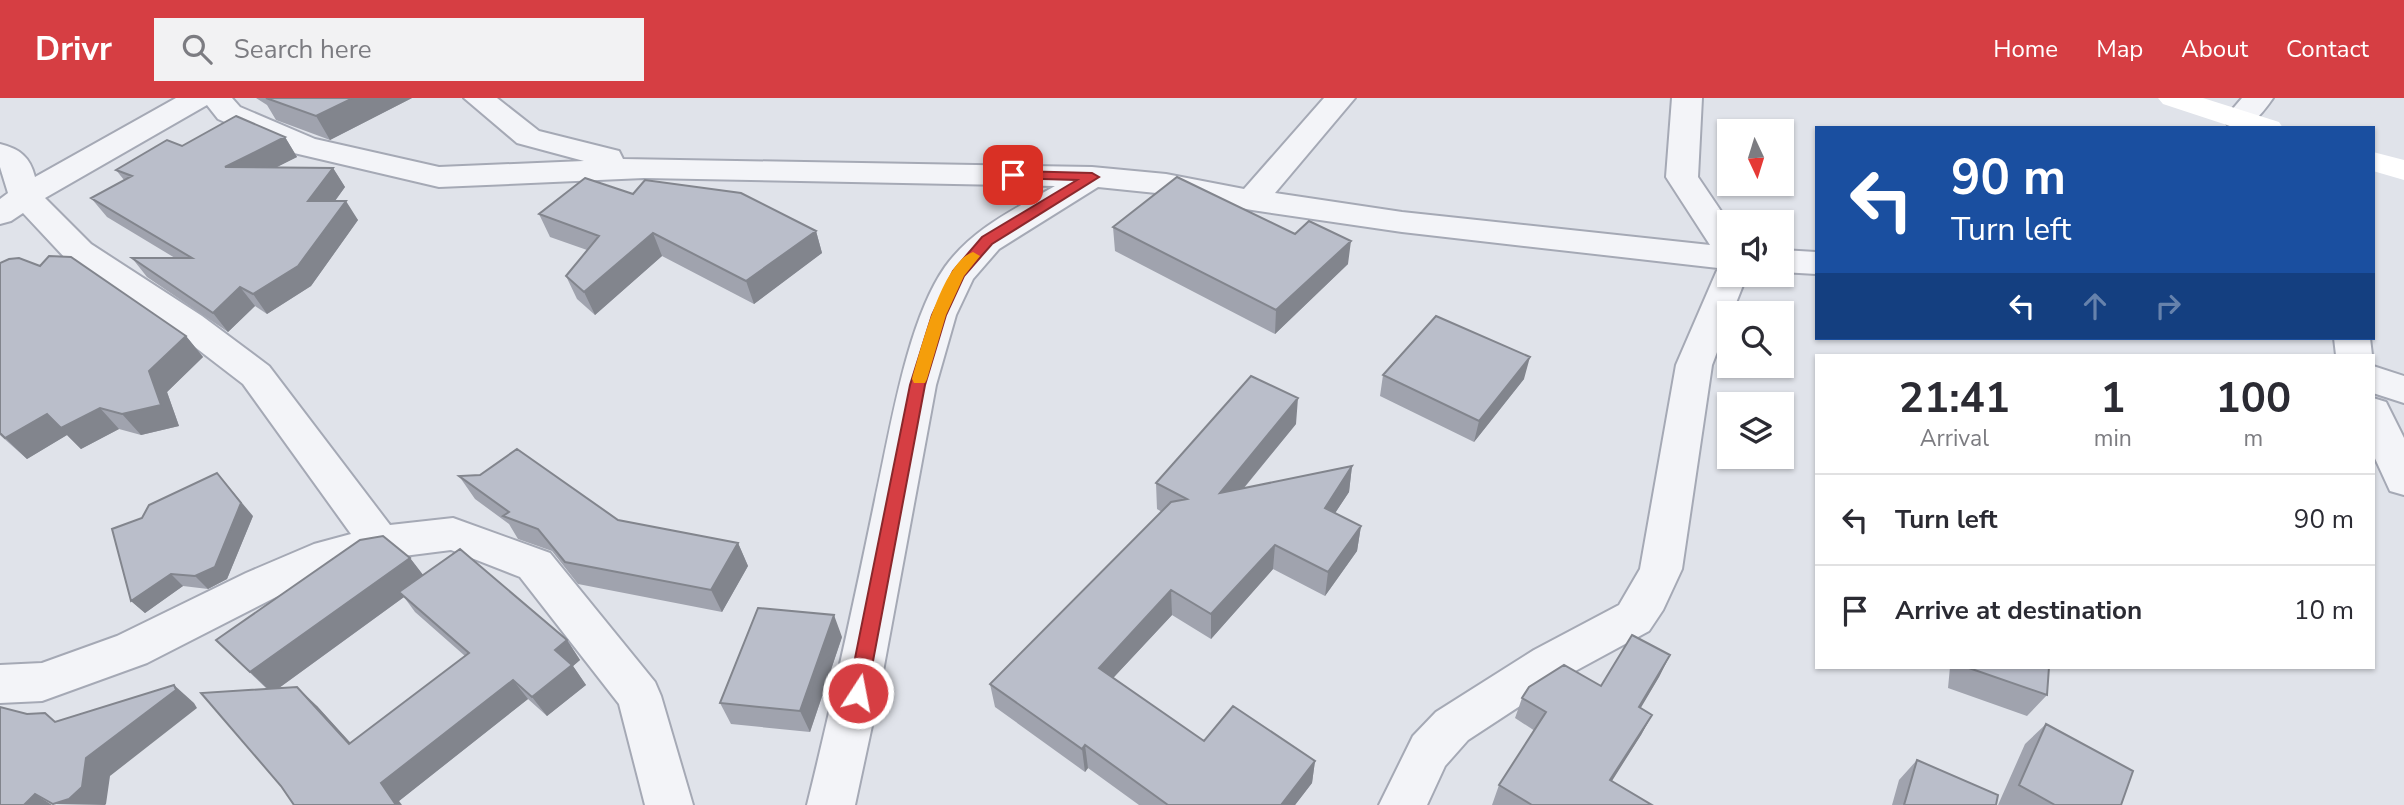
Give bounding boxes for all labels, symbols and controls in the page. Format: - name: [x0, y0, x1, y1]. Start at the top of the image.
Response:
- search box: [154, 18, 644, 81]
- text: Drivr: [35, 27, 112, 72]
- icon: search: [178, 30, 216, 68]
- text: Search here: [234, 32, 372, 67]
- text: Home: [1993, 33, 2058, 65]
- text: Map: [2096, 33, 2143, 65]
- text: About: [2181, 33, 2248, 65]
- text: Contact: [2286, 33, 2369, 65]
- north arrow: [1717, 119, 1794, 196]
- map controls: [1717, 119, 1794, 469]
- text: 90 m: [1951, 144, 2066, 211]
- pin: [983, 145, 1043, 205]
- icon: left: [1836, 154, 1927, 245]
- icon: arrive: [994, 156, 1032, 194]
- text: Turn left: [1951, 208, 2071, 251]
- button: sound: [1717, 210, 1794, 287]
- icon: left: [2003, 287, 2041, 325]
- icon: ahead: [2076, 287, 2114, 325]
- icon: right: [2149, 287, 2187, 325]
- button: search: [1717, 301, 1794, 378]
- text: 21:41: [1899, 370, 2010, 427]
- text: 1: [2100, 370, 2125, 427]
- text: 100: [2216, 370, 2291, 427]
- button: layers: [1717, 392, 1794, 469]
- text: Arrival: [1920, 423, 1989, 454]
- text: min: [2094, 423, 2132, 454]
- text: m: [2244, 423, 2263, 454]
- icon: left: [1836, 501, 1874, 539]
- text: Turn left: [1895, 502, 1998, 537]
- text: 90 m: [2294, 502, 2354, 537]
- icon: arrive: [1836, 592, 1874, 630]
- text: Arrive at destination: [1895, 593, 2142, 628]
- text: 10 m: [2294, 593, 2354, 628]
- position arrow: [821, 656, 895, 730]

